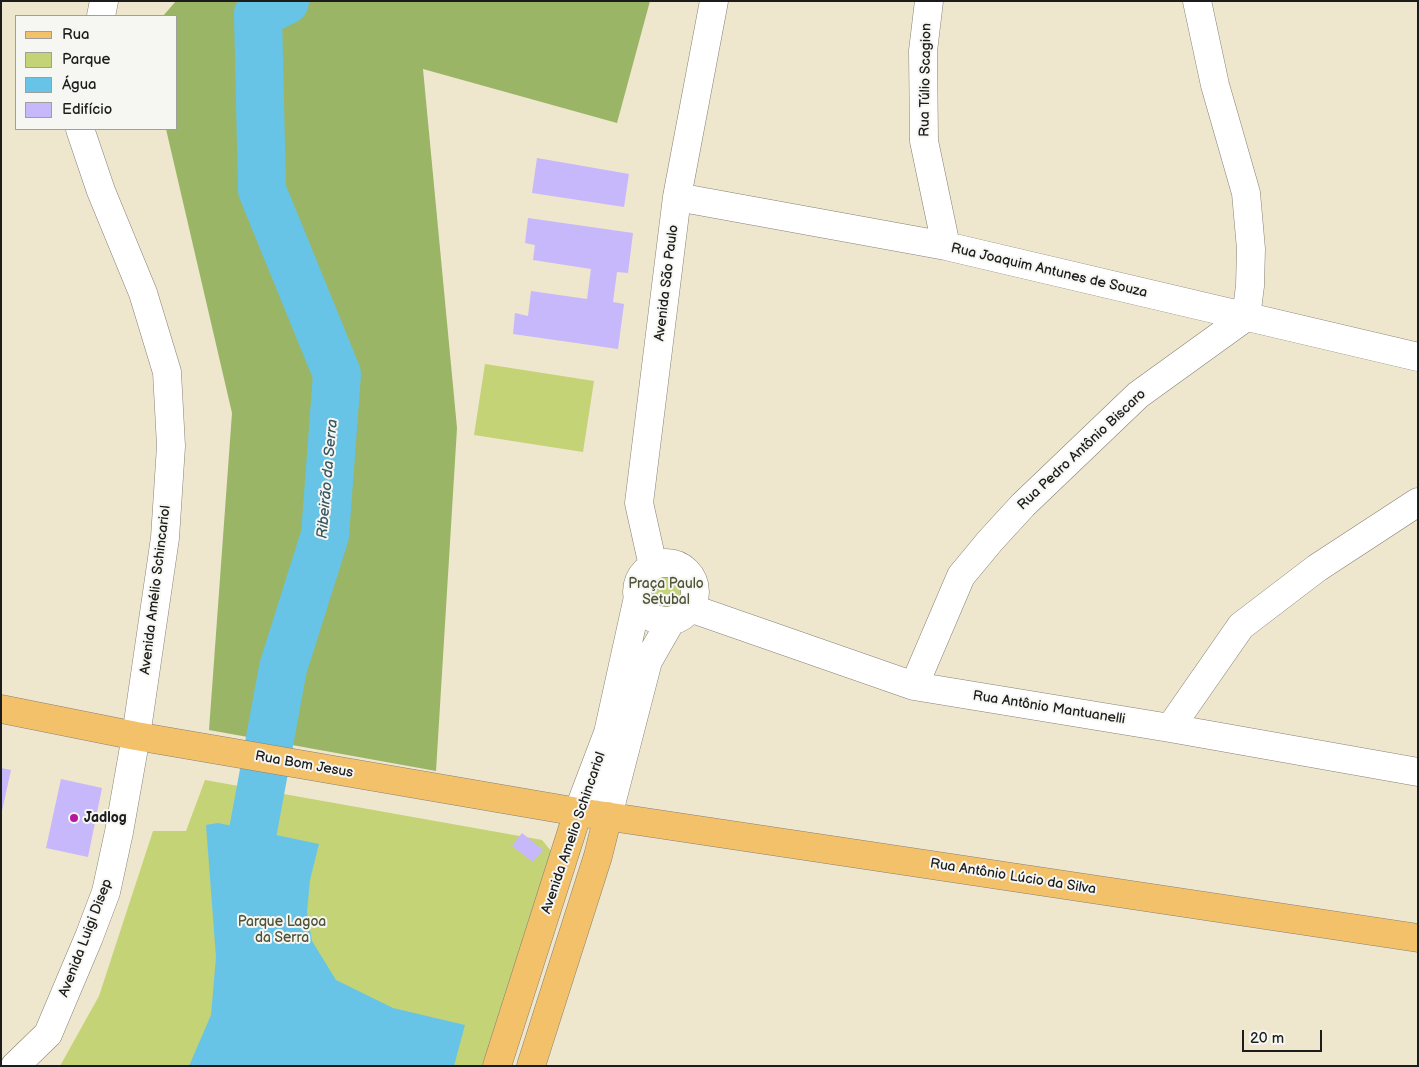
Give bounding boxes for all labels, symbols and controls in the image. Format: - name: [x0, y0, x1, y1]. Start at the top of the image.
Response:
- legend: [15, 15, 178, 130]
- street label: Rua Túlio Scagion: [917, 23, 935, 137]
- text: Rua: [62, 25, 90, 44]
- text: Parque: [62, 50, 110, 69]
- text: Água: [62, 75, 97, 94]
- text: Edifício: [62, 100, 112, 119]
- street label: Avenida São Paulo: [652, 224, 682, 342]
- street label: Rua Joaquim Antunes de Souza: [949, 240, 1149, 302]
- street label: Rua Pedro Antônio Biscaro: [1014, 386, 1150, 514]
- water label: Ribeirão da Serra: [314, 419, 342, 539]
- street label: Avenida Amélio Schincariol: [137, 504, 175, 676]
- park label: Praça Paulo Setubal: [628, 576, 704, 608]
- street label: Rua Antônio Mantuanelli: [972, 688, 1126, 728]
- street label: Rua Bom Jesus: [254, 748, 354, 782]
- street label: Avenida Amelio Schincariol: [538, 750, 610, 916]
- place label: Jadlog: [84, 810, 127, 826]
- marker: Jadlog: [68, 812, 80, 824]
- street label: Rua Antônio Lúcio da Silva: [929, 856, 1097, 898]
- street label: Avenida Luigi Disep: [56, 877, 116, 999]
- park label: Parque Lagoa da Serra: [238, 914, 326, 946]
- scale bar: [1244, 1020, 1324, 1052]
- text: 20 m: [1250, 1029, 1284, 1048]

